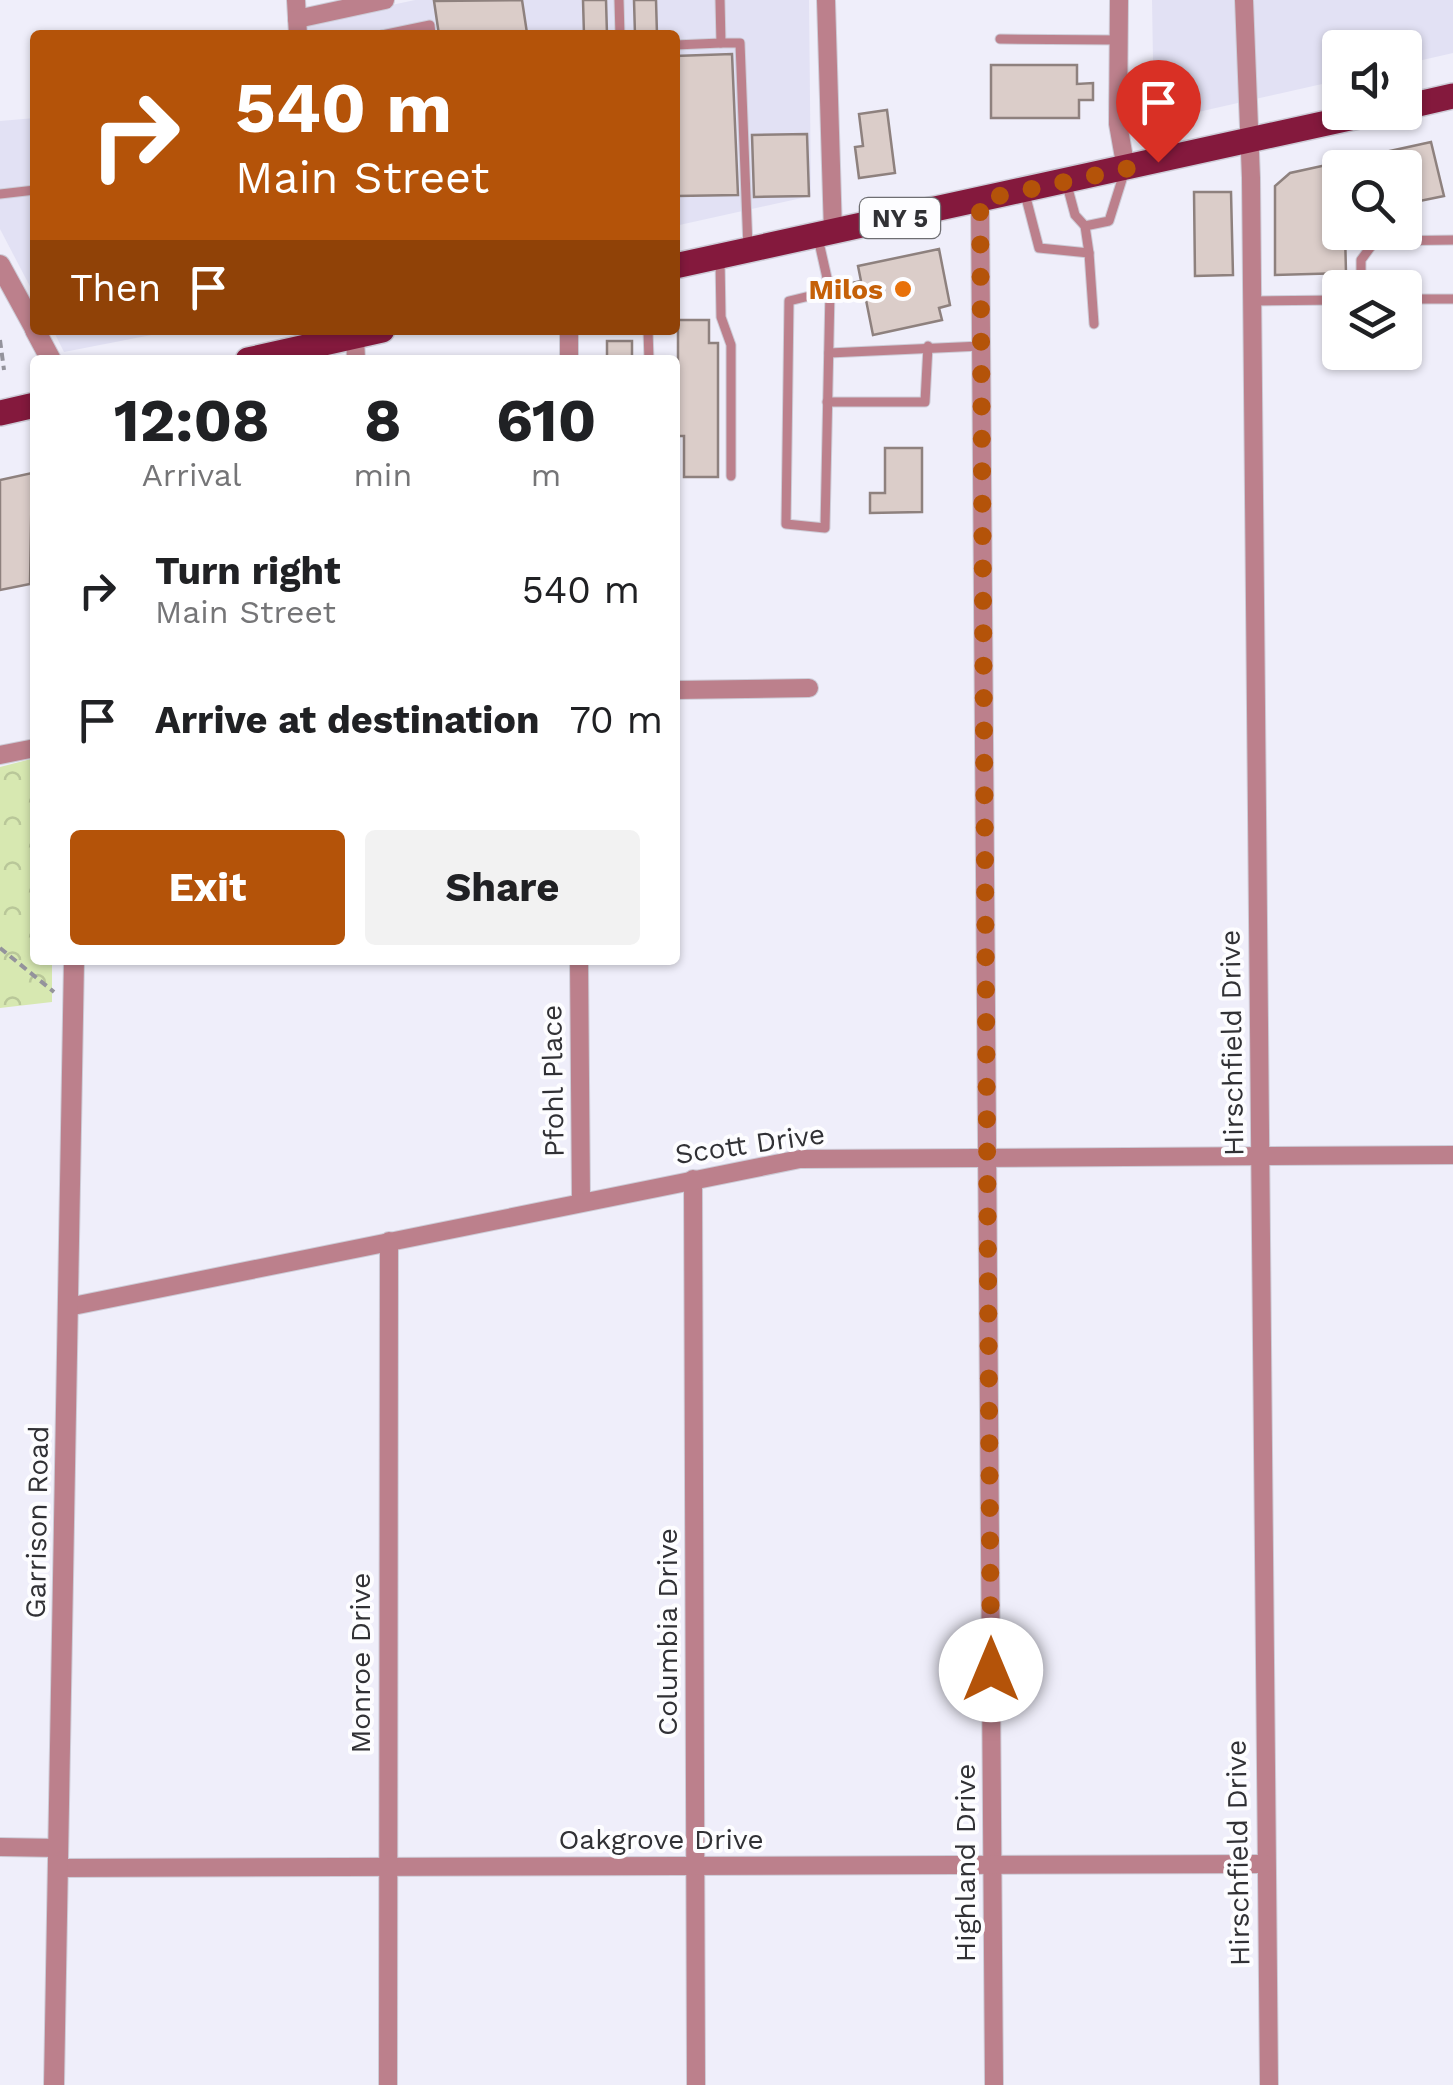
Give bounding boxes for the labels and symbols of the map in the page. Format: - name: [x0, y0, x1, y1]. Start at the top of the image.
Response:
- pin: [1116, 60, 1201, 163]
- road number: NY 5: [860, 198, 940, 238]
- place label: Milos: [809, 273, 883, 306]
- marker: Milos: [892, 278, 914, 300]
- street label: Hirschfield Drive: [1214, 930, 1250, 1156]
- street label: Pfohl Place: [535, 1005, 571, 1157]
- street label: Scott Drive: [673, 1117, 827, 1171]
- street label: Garrison Road: [19, 1425, 55, 1619]
- street label: Columbia Drive: [651, 1528, 684, 1736]
- street label: Monroe Drive: [344, 1573, 377, 1753]
- position arrow: [939, 1618, 1043, 1722]
- street label: Hirschfield Drive: [1220, 1740, 1256, 1966]
- street label: Highland Drive: [949, 1764, 982, 1962]
- street label: Oakgrove Drive: [558, 1823, 764, 1856]

